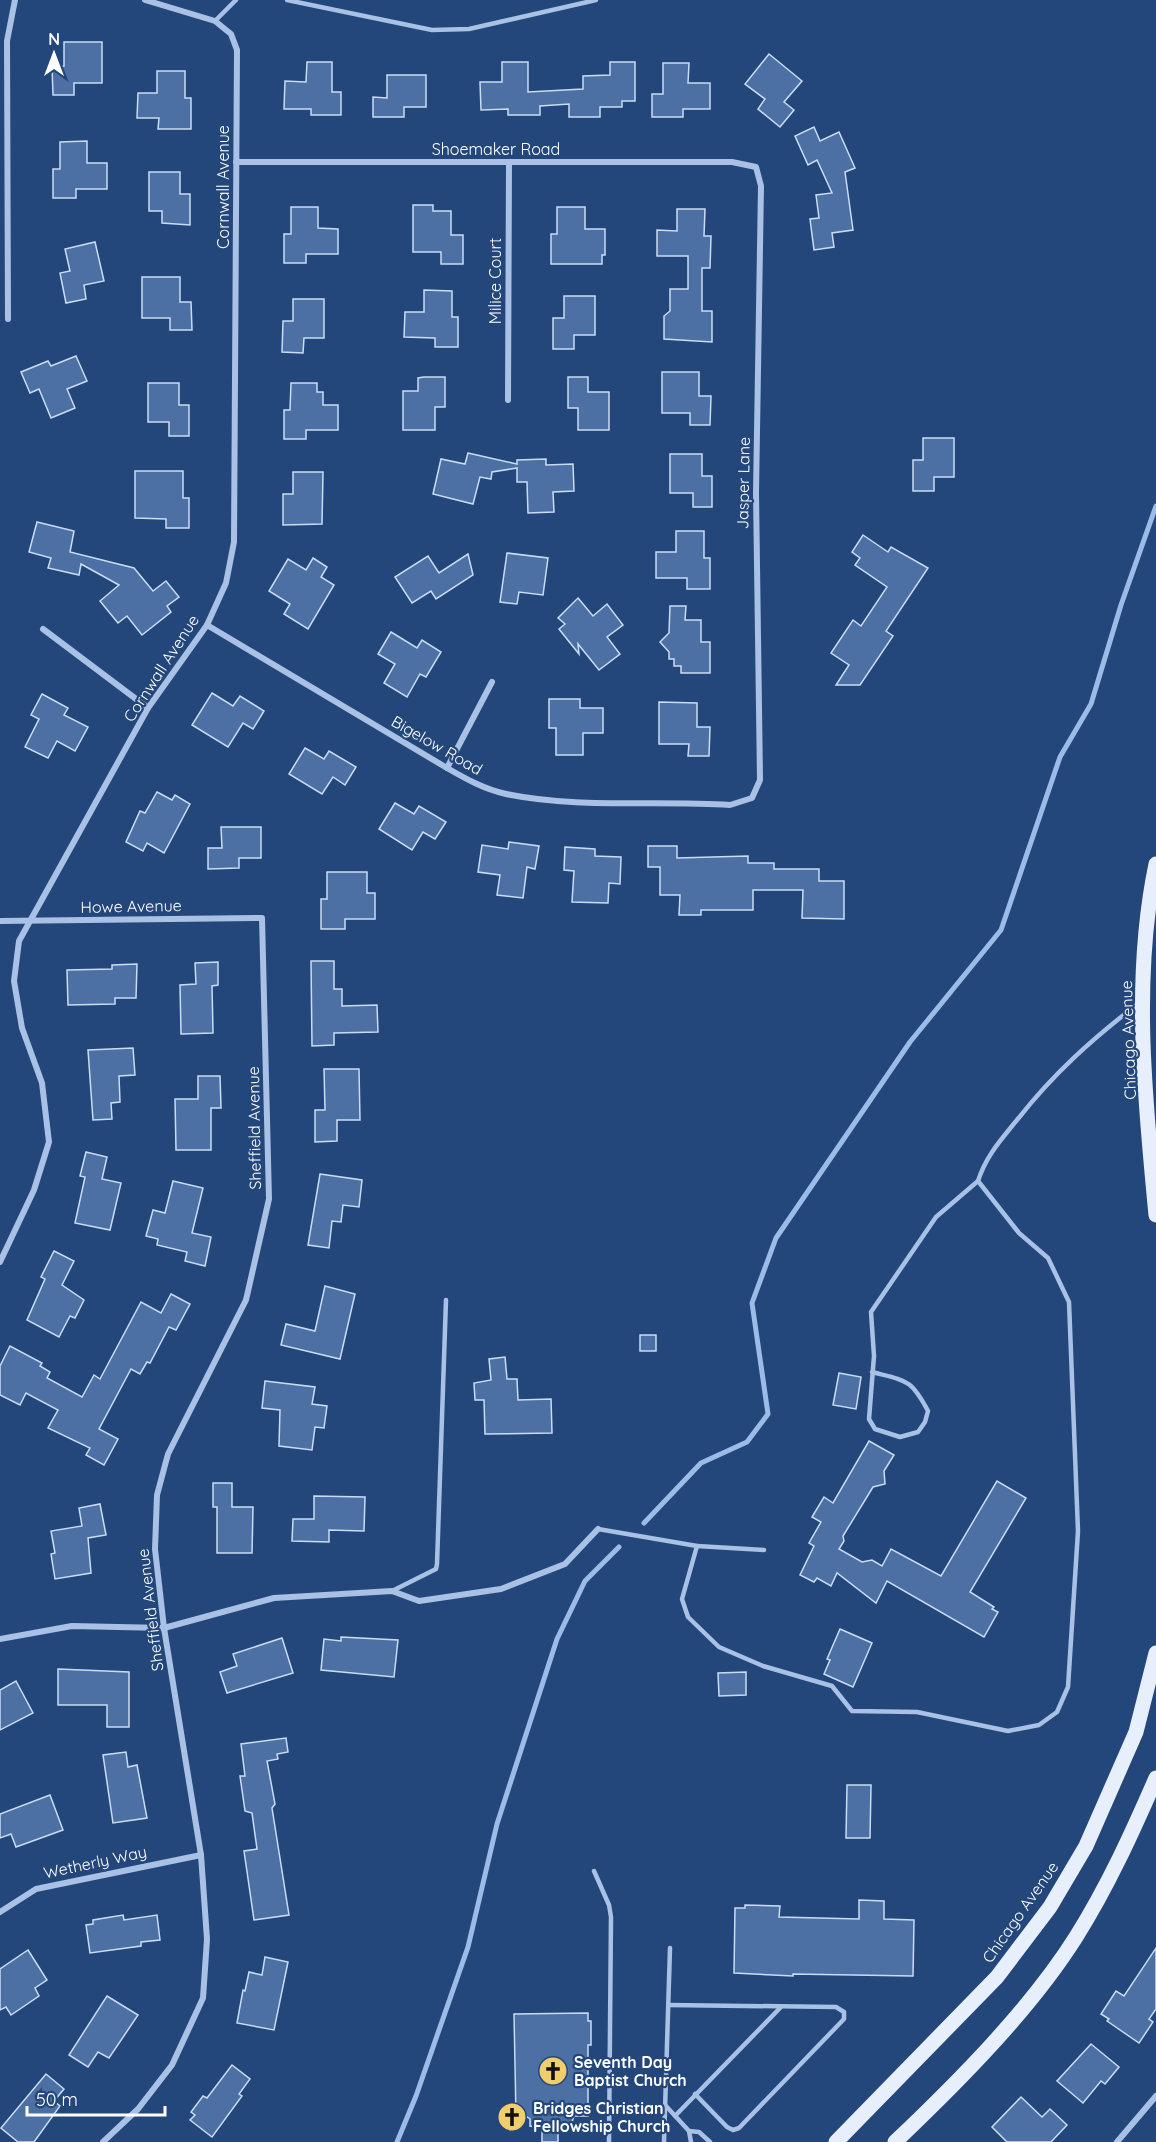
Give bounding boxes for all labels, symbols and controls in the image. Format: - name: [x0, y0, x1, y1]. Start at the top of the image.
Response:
- north arrow: [24, 24, 84, 84]
- text: N: [48, 29, 60, 49]
- street label: Cornwall Avenue: [213, 125, 233, 249]
- street label: Shoemaker Road: [432, 139, 560, 159]
- street label: Milice Court: [485, 238, 505, 324]
- street label: Jasper Lane: [732, 437, 754, 529]
- street label: Cornwall Avenue: [119, 611, 203, 725]
- street label: Bigelow Road: [388, 711, 486, 779]
- street label: Howe Avenue: [80, 895, 182, 917]
- street label: Chicago Avenue: [1116, 980, 1140, 1100]
- street label: Sheffield Avenue: [243, 1066, 265, 1190]
- street label: Sheffield Avenue: [133, 1548, 167, 1672]
- street label: Wetherly Way: [42, 1841, 148, 1883]
- street label: Chicago Avenue: [978, 1857, 1062, 1967]
- place label: Seventh Day Baptist Church: [574, 2052, 687, 2090]
- church icon: Seventh Day Baptist Church: [537, 2055, 569, 2087]
- scale bar: [27, 2079, 165, 2117]
- text: 50 m: [36, 2088, 78, 2111]
- place label: Bridges Christian Fellowship Church: [533, 2098, 670, 2136]
- church icon: Bridges Christian Fellowship Church: [496, 2101, 528, 2133]

